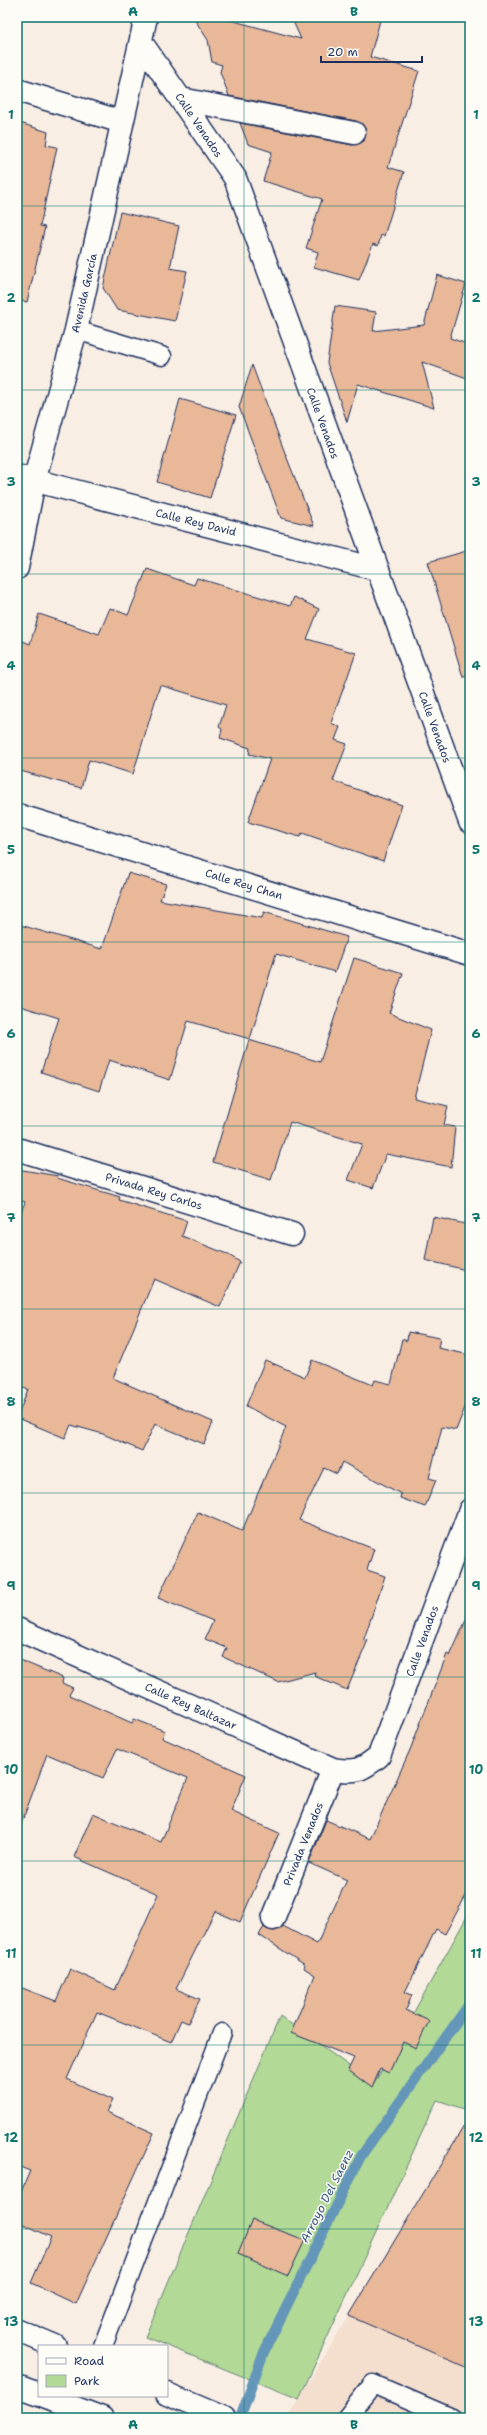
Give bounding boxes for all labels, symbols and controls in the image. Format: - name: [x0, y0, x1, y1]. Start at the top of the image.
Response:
- text: A: [128, 3, 138, 20]
- text: B: [350, 3, 358, 20]
- scale bar: [321, 38, 422, 64]
- text: 20 m: [327, 44, 358, 60]
- street label: Calle Venados: [171, 90, 226, 160]
- text: 1: [8, 106, 14, 123]
- text: 1: [473, 106, 479, 123]
- street label: Avenida García: [68, 252, 101, 334]
- text: 2: [6, 289, 16, 306]
- text: 2: [471, 289, 481, 306]
- street label: Calle Venados: [303, 385, 342, 461]
- text: 3: [6, 473, 16, 490]
- text: 3: [471, 473, 481, 490]
- street label: Calle Rey David: [154, 505, 238, 540]
- text: 4: [6, 657, 16, 674]
- text: 4: [471, 657, 481, 674]
- street label: Calle Venados: [415, 689, 454, 765]
- text: 5: [7, 841, 15, 858]
- text: 5: [472, 841, 480, 858]
- street label: Calle Rey Chan: [203, 866, 285, 903]
- text: 6: [6, 1025, 16, 1042]
- text: 6: [471, 1025, 481, 1042]
- street label: Privada Rey Carlos: [103, 1170, 204, 1213]
- text: 7: [6, 1209, 16, 1226]
- text: 7: [471, 1209, 481, 1226]
- text: 8: [6, 1393, 16, 1410]
- text: 8: [471, 1393, 481, 1410]
- text: 9: [6, 1577, 16, 1594]
- text: 9: [471, 1577, 481, 1594]
- street label: Calle Venados: [403, 1603, 442, 1679]
- street label: Calle Rey Baltazar: [142, 1679, 239, 1733]
- text: 10: [4, 1761, 18, 1778]
- text: 10: [469, 1761, 483, 1778]
- street label: Privada Venados: [280, 1800, 327, 1888]
- text: 11: [5, 1945, 17, 1962]
- text: 11: [470, 1945, 482, 1962]
- text: 12: [4, 2129, 18, 2146]
- text: 12: [469, 2129, 483, 2146]
- water label: Arroyo Del Saenz: [297, 2147, 357, 2245]
- text: 13: [4, 2313, 18, 2330]
- text: 13: [469, 2313, 483, 2330]
- legend: [38, 2345, 168, 2397]
- text: Road: [74, 2353, 105, 2369]
- text: Park: [74, 2373, 100, 2389]
- text: A: [128, 2416, 138, 2433]
- text: B: [350, 2416, 358, 2433]

